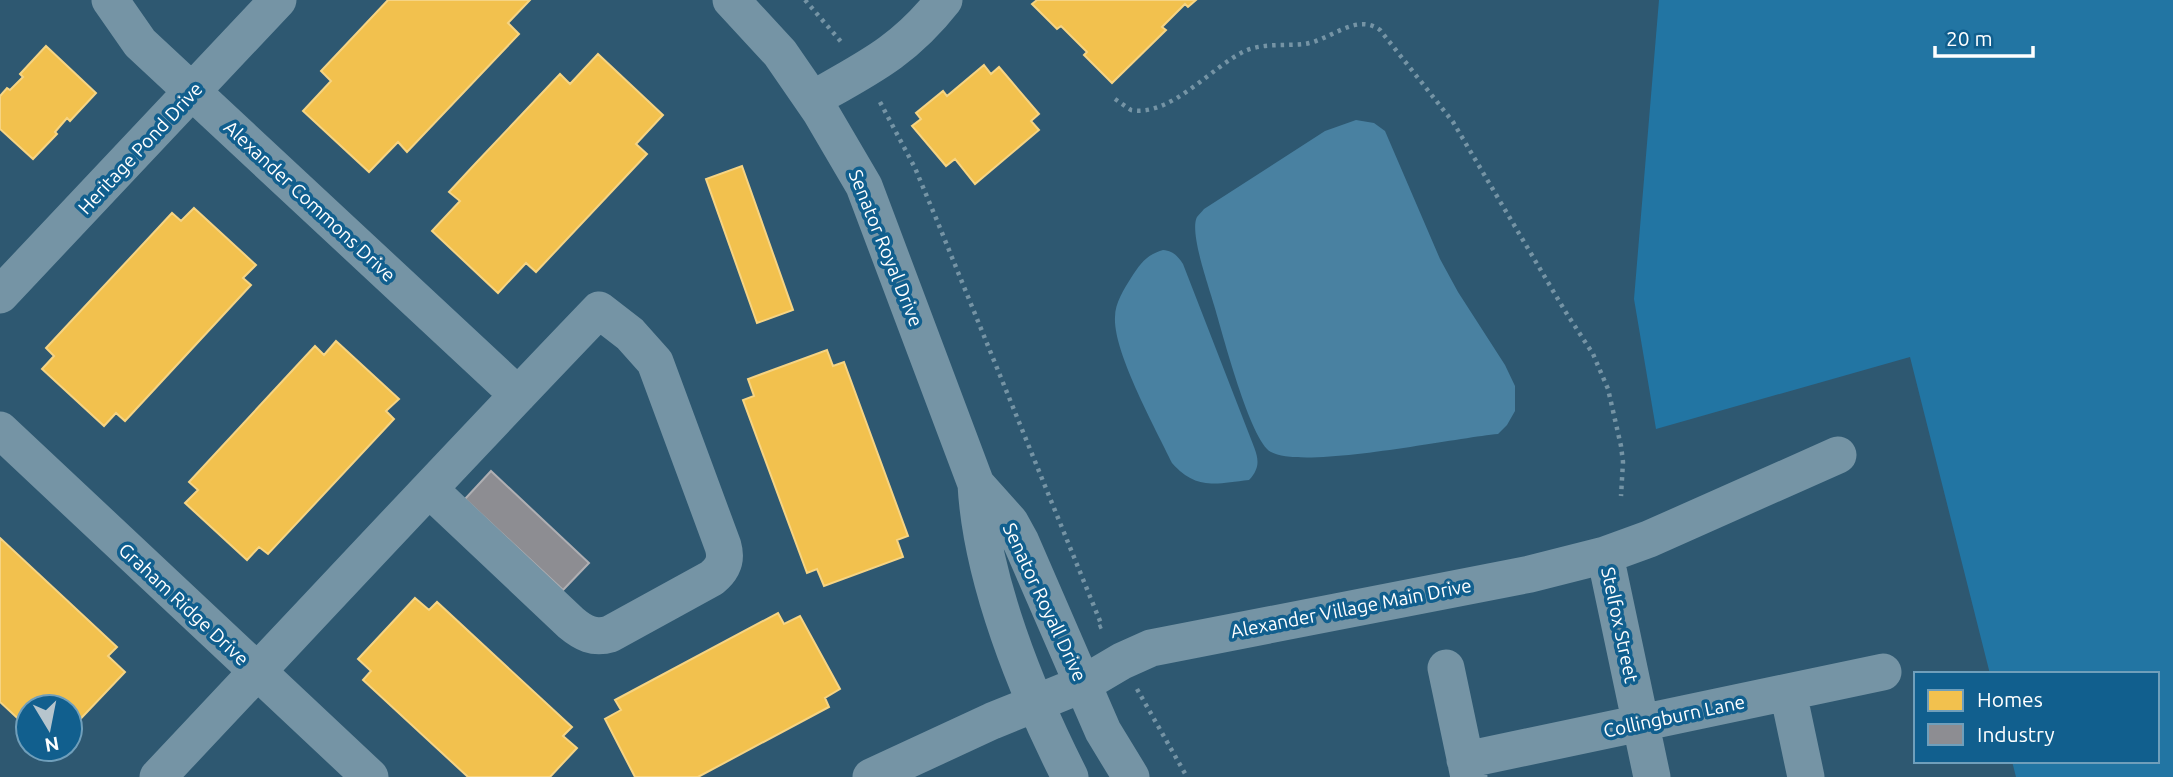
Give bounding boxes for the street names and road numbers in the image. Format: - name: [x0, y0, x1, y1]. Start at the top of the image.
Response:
- street label: Heritage Pond Drive: [73, 78, 207, 218]
- street label: Alexander Commons Drive: [220, 116, 400, 286]
- street label: Senator Royal Drive: [844, 166, 928, 330]
- street label: Senator Royall Drive: [999, 519, 1091, 685]
- street label: Graham Ridge Drive: [115, 538, 253, 670]
- street label: Stelfox Street: [1597, 565, 1643, 686]
- street label: Alexander Village Main Drive: [1229, 574, 1473, 642]
- street label: Collingburn Lane: [1601, 690, 1747, 742]

